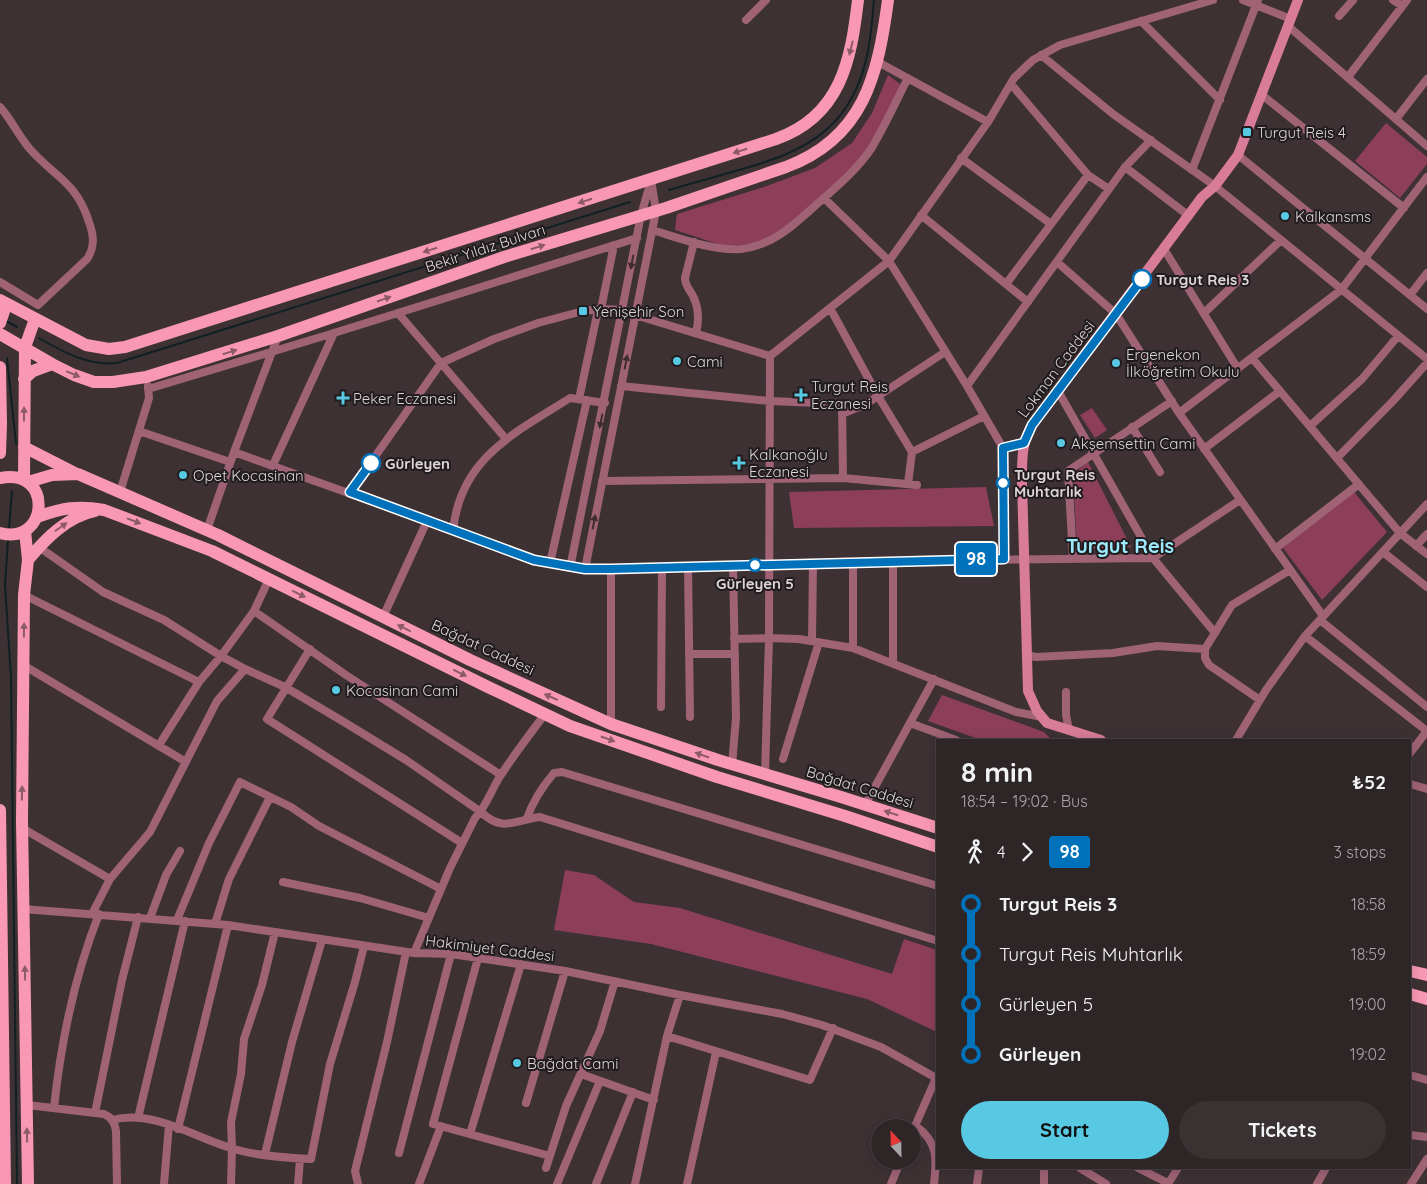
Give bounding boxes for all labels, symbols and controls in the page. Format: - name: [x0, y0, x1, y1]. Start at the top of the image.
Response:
- one-way arrow: [847, 41, 855, 56]
- place label: Turgut Reis 4: [1257, 123, 1346, 142]
- marker: Turgut Reis 4: [1241, 126, 1253, 138]
- one-way arrow: [732, 148, 747, 155]
- one-way arrow: [577, 197, 592, 205]
- place label: Kalkansms: [1295, 207, 1371, 226]
- marker: Kalkansms: [1279, 210, 1291, 222]
- street label: Bekir Yıldız Bulvarı: [423, 220, 547, 276]
- one-way arrow: [531, 242, 546, 250]
- one-way arrow: [422, 247, 437, 255]
- one-way arrow: [628, 254, 636, 270]
- marker: Turgut Reis 3: [1132, 269, 1152, 289]
- place label: Turgut Reis 3: [1156, 270, 1249, 289]
- one-way arrow: [377, 295, 392, 303]
- place label: Yenişehir Son: [593, 302, 684, 321]
- marker: Yenişehir Son: [577, 305, 589, 317]
- street label: Lokman Caddesi: [1013, 317, 1099, 421]
- place label: Ergenekon İlköğretim Okulu: [1126, 345, 1240, 381]
- one-way arrow: [223, 347, 238, 355]
- place label: Cami: [687, 352, 723, 371]
- one-way arrow: [622, 354, 630, 370]
- marker: Cami: [671, 355, 683, 367]
- marker: Ergenekon İlköğretim Okulu: [1110, 357, 1122, 369]
- one-way arrow: [66, 370, 80, 378]
- place label: Turgut Reis Eczanesi: [811, 377, 888, 413]
- place label: Peker Eczanesi: [353, 389, 456, 408]
- marker: Turgut Reis Eczanesi: [795, 389, 807, 401]
- marker: Peker Eczanesi: [337, 392, 349, 404]
- one-way arrow: [20, 406, 28, 422]
- one-way arrow: [596, 413, 604, 429]
- place label: Akşemsettin Cami: [1071, 434, 1195, 453]
- marker: Akşemsettin Cami: [1055, 437, 1067, 449]
- place label: Kalkanoğlu Eczanesi: [749, 445, 828, 481]
- marker: Gürleyen: [361, 453, 381, 473]
- place label: Gürleyen: [385, 454, 450, 473]
- marker: Kalkanoğlu Eczanesi: [733, 457, 745, 469]
- place label: Turgut Reis Muhtarlık: [1014, 465, 1095, 501]
- place label: Opet Kocasinan: [193, 466, 304, 485]
- marker: Opet Kocasinan: [177, 469, 189, 481]
- marker: Turgut Reis Muhtarlık: [996, 476, 1010, 490]
- one-way arrow: [590, 514, 598, 529]
- one-way arrow: [127, 517, 142, 525]
- one-way arrow: [54, 522, 68, 532]
- district label: Turgut Reis: [1066, 533, 1174, 558]
- line badge: 98: [954, 543, 998, 575]
- text: 98: [966, 547, 986, 570]
- marker: Gürleyen 5: [748, 558, 762, 572]
- place label: Gürleyen 5: [716, 574, 794, 593]
- one-way arrow: [292, 590, 306, 598]
- street label: Bağdat Caddesi: [429, 615, 537, 679]
- one-way arrow: [20, 622, 28, 638]
- one-way arrow: [397, 623, 411, 631]
- one-way arrow: [453, 670, 467, 678]
- place label: Kocasinan Cami: [346, 681, 458, 700]
- marker: Kocasinan Cami: [330, 684, 342, 696]
- one-way arrow: [544, 693, 558, 701]
- one-way arrow: [601, 736, 616, 743]
- one-way arrow: [695, 751, 710, 758]
- text: 8 min: [961, 754, 1033, 789]
- street label: Bağdat Caddesi: [804, 762, 916, 812]
- text: ₺52: [1352, 770, 1386, 794]
- one-way arrow: [18, 785, 26, 801]
- text: 18:54 – 19:02 · Bus: [961, 791, 1088, 811]
- one-way arrow: [883, 809, 898, 817]
- icon: walk: [961, 838, 989, 866]
- icon: forward: [1013, 838, 1041, 866]
- text: 98: [1059, 840, 1080, 863]
- text: 4: [997, 842, 1005, 862]
- text: 3 stops: [1334, 842, 1386, 862]
- text: Turgut Reis 3: [999, 892, 1117, 916]
- text: 18:58: [1351, 894, 1386, 914]
- street label: Hakimiyet Caddesi: [424, 931, 556, 965]
- text: Turgut Reis Muhtarlık: [999, 942, 1183, 966]
- text: 18:59: [1351, 944, 1386, 964]
- one-way arrow: [21, 965, 29, 981]
- text: Gürleyen 5: [999, 992, 1093, 1016]
- text: 19:00: [1349, 994, 1386, 1014]
- text: Gürleyen: [999, 1042, 1081, 1066]
- text: 19:02: [1350, 1044, 1386, 1064]
- place label: Bağdat Cami: [527, 1054, 618, 1073]
- marker: Bağdat Cami: [511, 1057, 523, 1069]
- button: Start: [961, 1101, 1169, 1159]
- button: Tickets: [1179, 1101, 1386, 1159]
- north arrow: [871, 1119, 921, 1169]
- map controls: [871, 1119, 921, 1169]
- one-way arrow: [23, 1127, 31, 1143]

